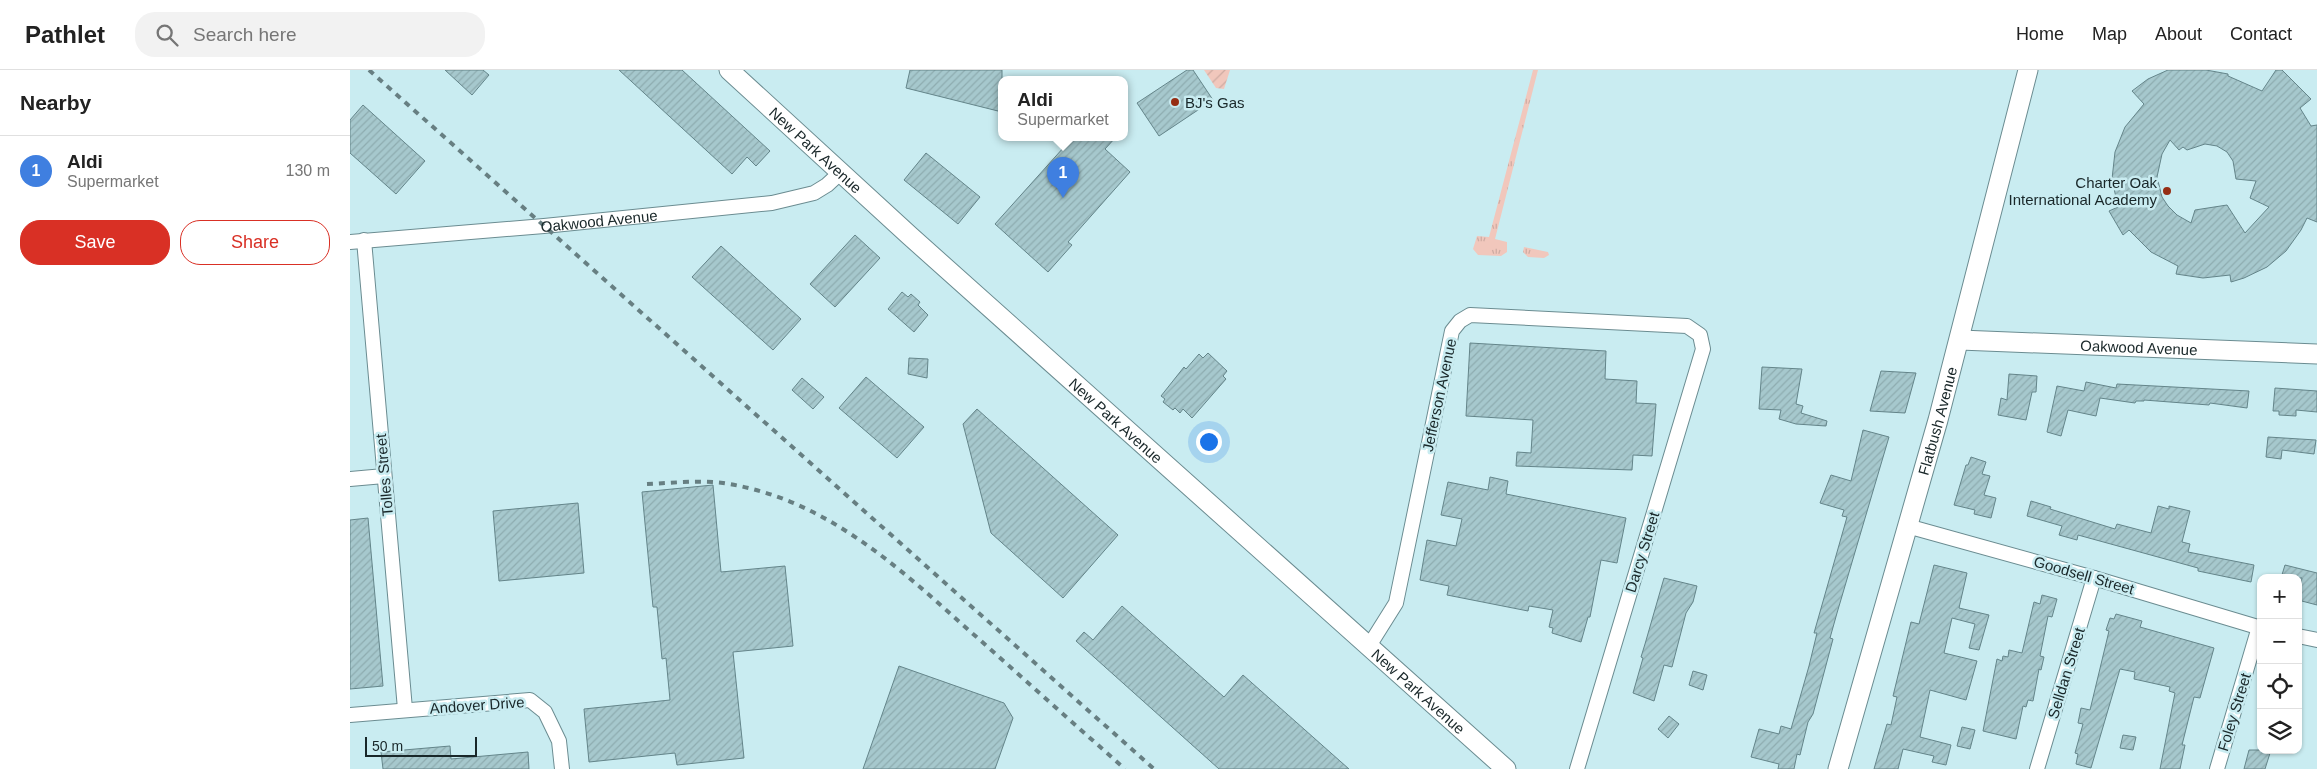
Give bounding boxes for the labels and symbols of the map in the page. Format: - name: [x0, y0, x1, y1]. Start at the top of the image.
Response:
- place label: BJ's Gas: [1185, 94, 1245, 111]
- marker: BJ's Gas: [1169, 96, 1181, 108]
- street label: New Park Avenue: [766, 103, 866, 196]
- pin: 1: [1047, 157, 1079, 198]
- place label: Charter Oak International Academy: [2009, 174, 2157, 208]
- marker: Charter Oak International Academy: [2161, 185, 2173, 197]
- street label: Oakwood Avenue: [540, 206, 658, 235]
- street label: Oakwood Avenue: [2080, 336, 2198, 358]
- street label: Jefferson Avenue: [1419, 337, 1459, 453]
- street label: Flatbush Avenue: [1914, 365, 1960, 477]
- street label: New Park Avenue: [1066, 374, 1166, 466]
- your location: [1196, 429, 1222, 455]
- street label: Tolles Street: [372, 432, 396, 517]
- street label: Darcy Street: [1622, 509, 1663, 594]
- street label: Goodsell Street: [2032, 553, 2137, 598]
- street label: Selldan Street: [2044, 625, 2088, 721]
- street label: New Park Avenue: [1369, 645, 1469, 737]
- street label: Foley Street: [2214, 670, 2254, 753]
- street label: Andover Drive: [429, 693, 525, 717]
- scale bar: [365, 734, 478, 757]

